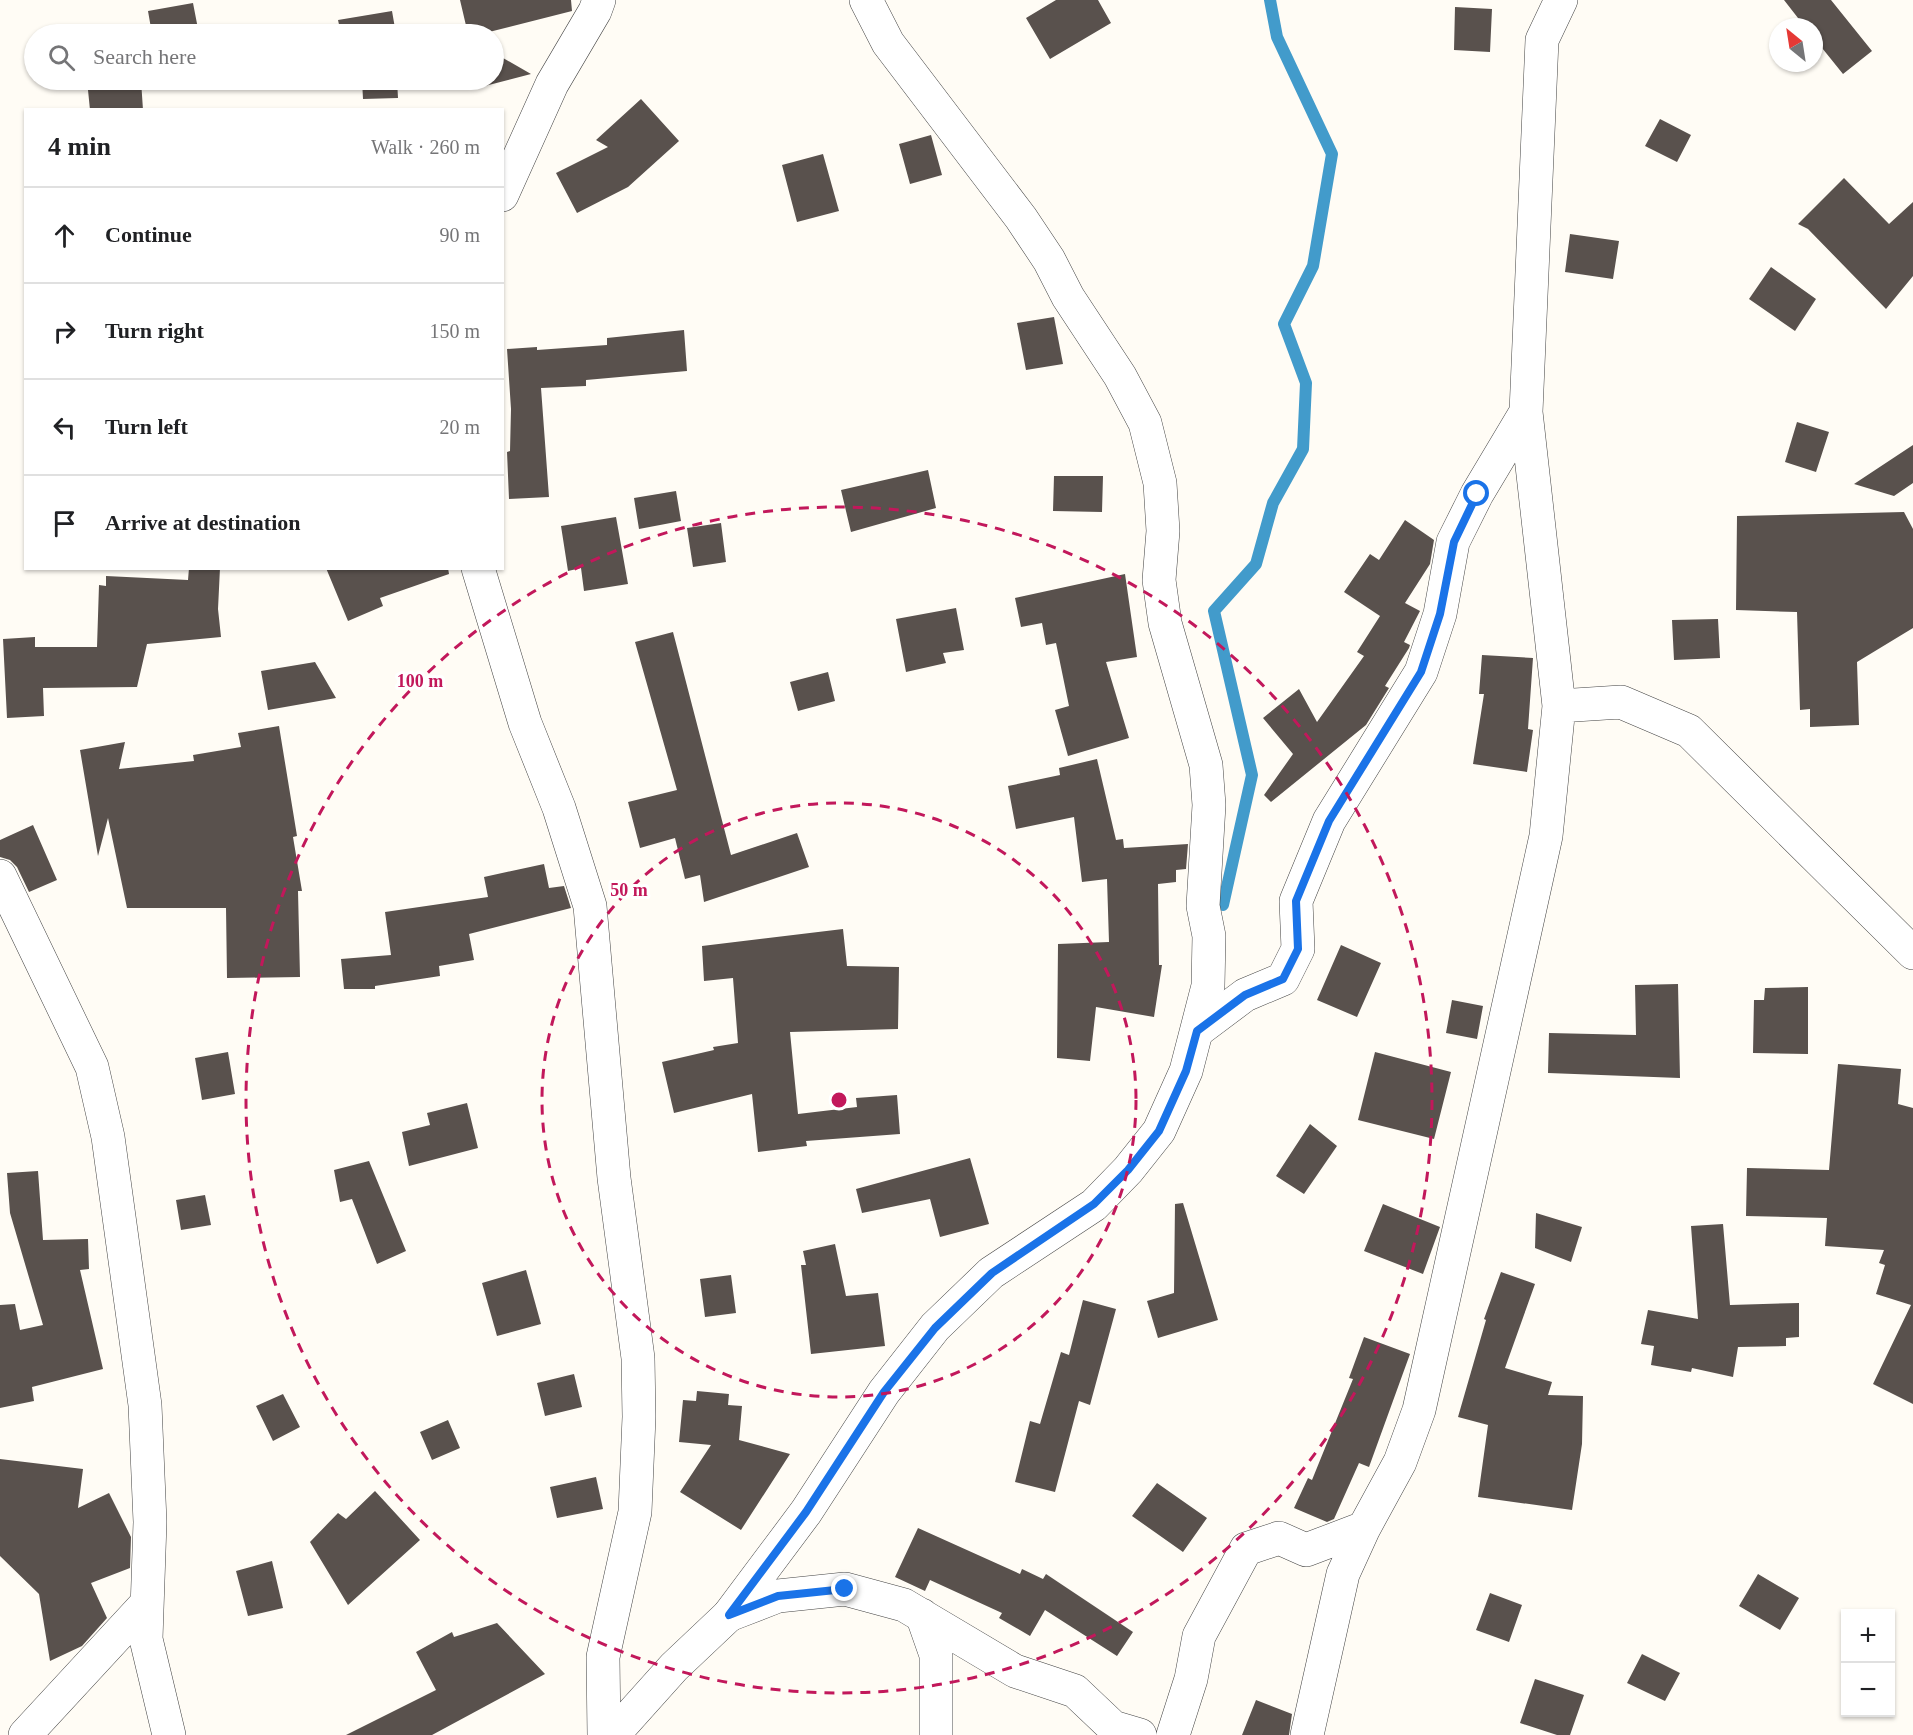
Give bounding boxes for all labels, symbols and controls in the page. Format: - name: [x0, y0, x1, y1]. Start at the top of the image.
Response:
- north arrow: [1769, 18, 1823, 72]
- search box: [24, 24, 504, 90]
- icon: search: [45, 41, 78, 74]
- text: Search here: [93, 44, 196, 69]
- text: 4 min: [48, 132, 111, 161]
- text: Walk · 260 m: [371, 136, 480, 158]
- icon: ahead: [48, 219, 81, 252]
- text: Continue: [105, 222, 192, 247]
- text: 90 m: [439, 224, 480, 246]
- icon: right: [48, 315, 81, 348]
- text: Turn right: [105, 318, 204, 343]
- text: 150 m: [429, 320, 480, 342]
- icon: left: [48, 411, 81, 444]
- text: Turn left: [105, 414, 188, 439]
- text: 20 m: [439, 416, 480, 438]
- route start: [1463, 480, 1489, 506]
- icon: arrive: [48, 507, 81, 540]
- text: Arrive at destination: [105, 510, 301, 535]
- text: 100 m: [397, 671, 443, 691]
- text: 50 m: [610, 880, 648, 900]
- centre of rings: [829, 1090, 849, 1110]
- route end: [831, 1575, 857, 1601]
- map controls: [1841, 1609, 1895, 1717]
- button: +: [1841, 1609, 1895, 1663]
- button: −: [1841, 1663, 1895, 1717]

